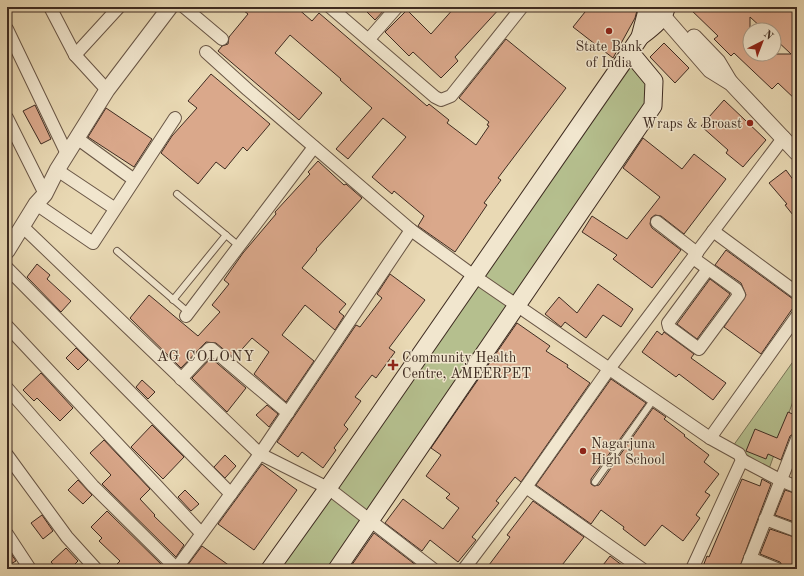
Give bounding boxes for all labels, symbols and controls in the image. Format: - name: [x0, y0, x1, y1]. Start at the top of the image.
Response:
- north arrow: [742, 22, 782, 62]
- marker: State Bank of India: [604, 26, 614, 36]
- text: N: [761, 29, 775, 43]
- place label: State Bank of India: [575, 40, 643, 70]
- place label: Wraps & Broast: [642, 117, 742, 131]
- marker: Wraps & Broast: [745, 118, 755, 128]
- district label: AG COLONY: [157, 350, 255, 365]
- place label: Community Health Centre, AMEERPET: [402, 351, 531, 381]
- marker: Community Health Centre, AMEERPET: [387, 359, 399, 371]
- place label: Nagarjuna High School: [591, 437, 665, 467]
- marker: Nagarjuna High School: [578, 446, 588, 456]

